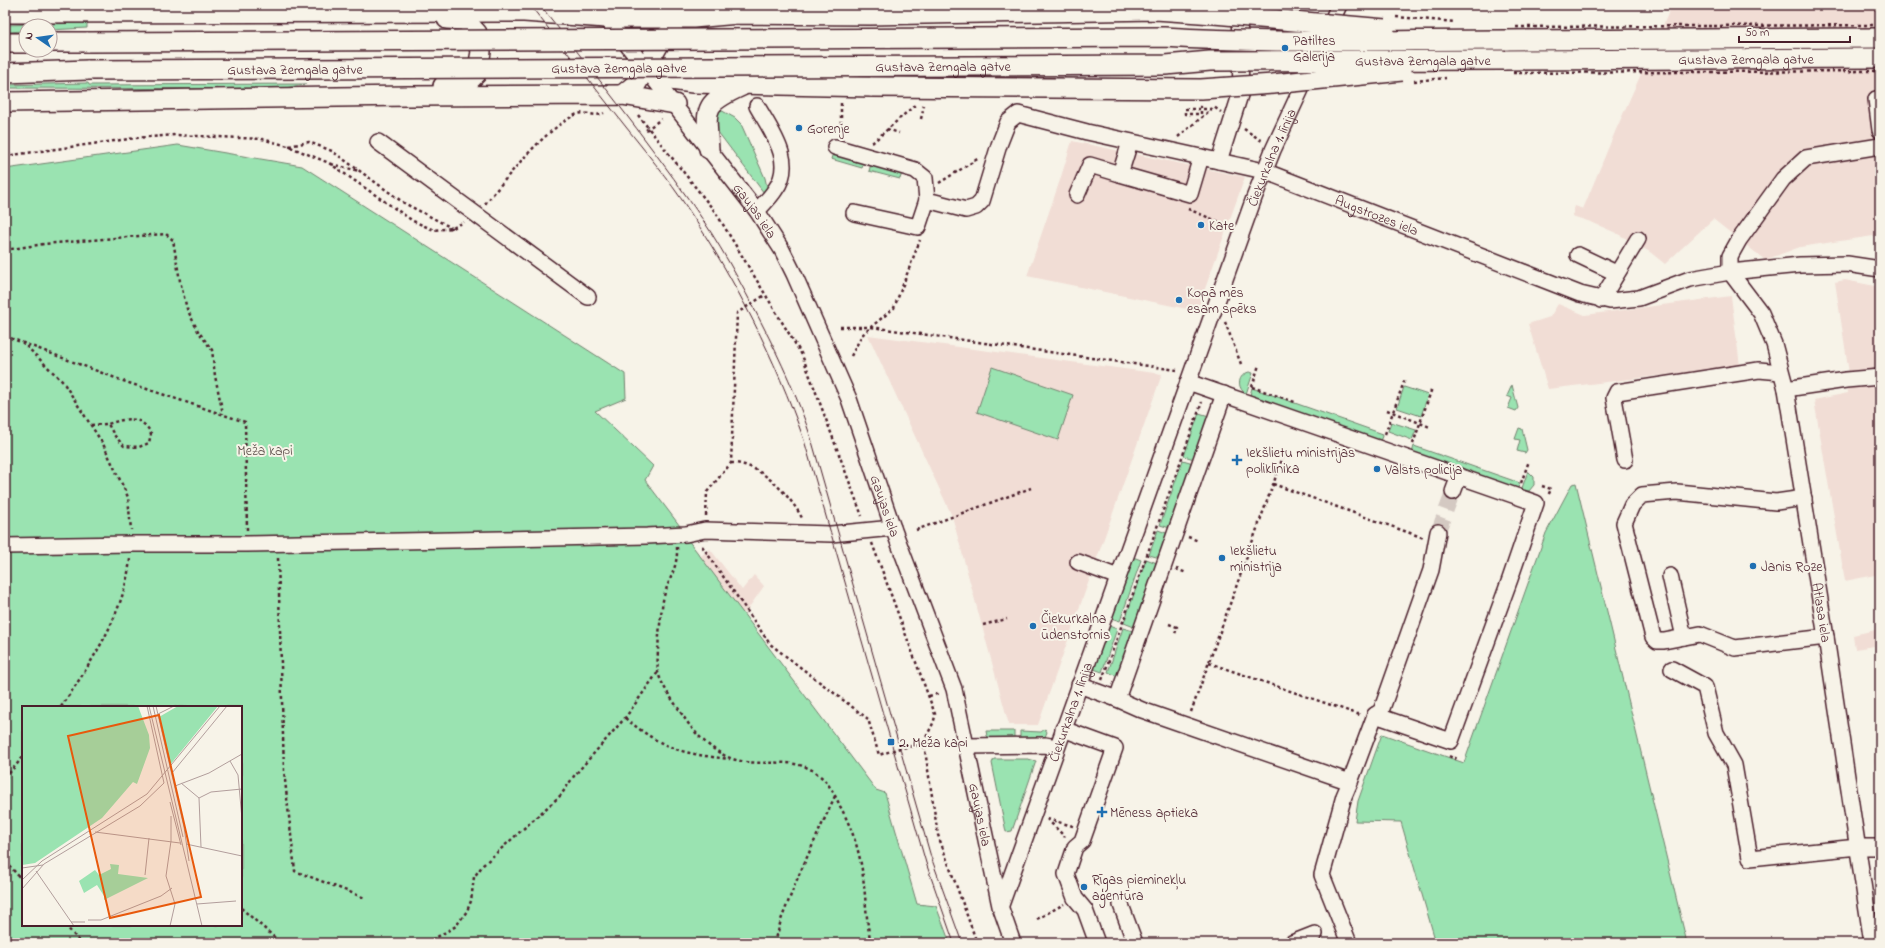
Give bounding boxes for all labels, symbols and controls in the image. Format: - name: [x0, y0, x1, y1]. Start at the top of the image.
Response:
- north arrow: [18, 18, 58, 58]
- scale bar: [1739, 18, 1850, 44]
- text: 50 m: [1745, 24, 1769, 42]
- text: N: [21, 31, 38, 41]
- place label: Patiltes Galerija: [1293, 31, 1336, 68]
- marker: Patiltes Galerija: [1280, 43, 1290, 53]
- street label: Gustava Zemgala gatve: [1678, 49, 1815, 72]
- street label: Gustava Zemgala gatve: [1355, 51, 1491, 73]
- street label: Gustava Zemgala gatve: [875, 57, 1012, 79]
- street label: Gustava Zemgala gatve: [551, 58, 688, 80]
- street label: Gustava Zemgala gatve: [227, 60, 364, 82]
- street label: Čiekurkalna 1. līnija: [1243, 106, 1303, 210]
- place label: Gorenje: [807, 119, 850, 140]
- marker: Gorenje: [794, 123, 804, 133]
- street label: Gaujas iela: [727, 179, 781, 243]
- street label: Augstrozes iela: [1332, 191, 1421, 242]
- place label: Kate: [1209, 216, 1235, 237]
- marker: Kate: [1196, 220, 1206, 230]
- place label: Kopā mēs esam spēks: [1187, 283, 1257, 320]
- marker: Kopā mēs esam spēks: [1174, 295, 1184, 305]
- park label: Meža kapi: [237, 441, 293, 462]
- place label: Iekšlietu ministrijas poliklīnika: [1246, 443, 1355, 480]
- marker: Iekšlietu ministrijas poliklīnika: [1231, 454, 1243, 466]
- place label: Valsts policija: [1384, 460, 1462, 481]
- marker: Valsts policija: [1372, 464, 1382, 474]
- street label: Gaujas iela: [864, 473, 904, 540]
- place label: Iekšlietu ministrija: [1230, 541, 1282, 578]
- marker: Iekšlietu ministrija: [1217, 553, 1227, 563]
- place label: Janis Roze: [1761, 557, 1823, 578]
- marker: Janis Roze: [1748, 561, 1758, 571]
- street label: Atlasa iela: [1805, 581, 1836, 644]
- place label: Čiekurkalna ūdenstornis: [1041, 609, 1110, 646]
- marker: Čiekurkalna ūdenstornis: [1028, 621, 1038, 631]
- street label: Čiekurkalna 1. līnija: [1044, 660, 1099, 765]
- inset map: [22, 706, 242, 926]
- place label: 2. Meža kapi: [899, 733, 968, 754]
- marker: 2. Meža kapi: [886, 737, 896, 747]
- street label: Gaujas iela: [962, 781, 996, 848]
- place label: Mēness aptieka: [1110, 803, 1198, 824]
- marker: Mēness aptieka: [1097, 807, 1107, 817]
- place label: Rīgas pieminekļu aģentūra: [1092, 870, 1186, 908]
- marker: Rīgas pieminekļu aģentūra: [1079, 882, 1089, 892]

